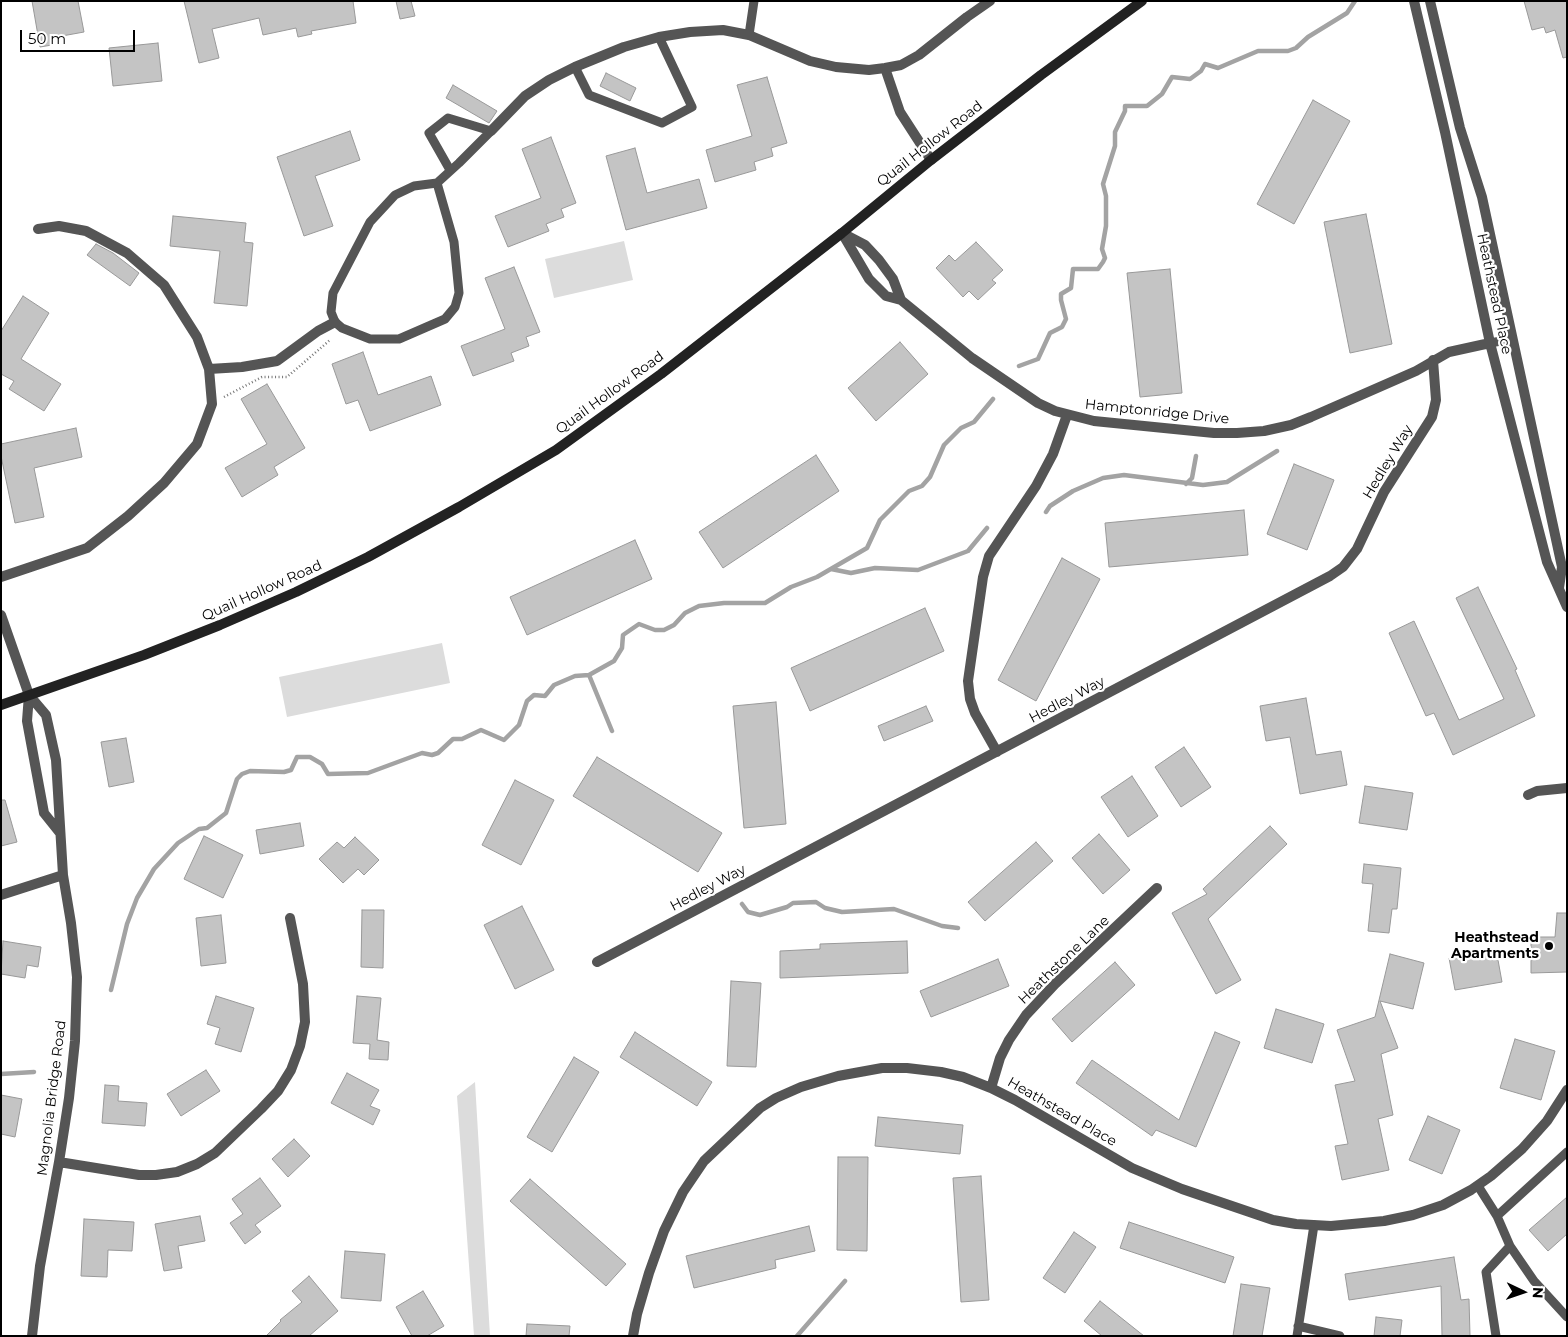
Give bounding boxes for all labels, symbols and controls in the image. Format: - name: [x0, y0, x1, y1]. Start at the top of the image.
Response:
- scale bar: [22, 20, 138, 52]
- text: 50 m: [28, 29, 66, 48]
- street label: Quail Hollow Road: [874, 98, 986, 190]
- street label: Heathstead Place: [1473, 232, 1515, 356]
- street label: Quail Hollow Road: [553, 348, 667, 438]
- street label: Hamptonridge Drive: [1084, 396, 1230, 428]
- street label: Hedley Way: [1359, 422, 1417, 502]
- street label: Quail Hollow Road: [199, 557, 325, 625]
- street label: Hedley Way: [1026, 673, 1108, 727]
- street label: Hedley Way: [667, 861, 749, 915]
- street label: Heathstone Lane: [1015, 912, 1113, 1008]
- place label: Heathstead Apartments: [1451, 930, 1539, 962]
- marker: Heathstead Apartments: [1543, 940, 1555, 952]
- street label: Magnolia Bridge Road: [34, 1019, 70, 1177]
- street label: Heathstead Place: [1004, 1074, 1120, 1150]
- north arrow: [1498, 1267, 1548, 1317]
- text: N: [1529, 1287, 1547, 1299]

